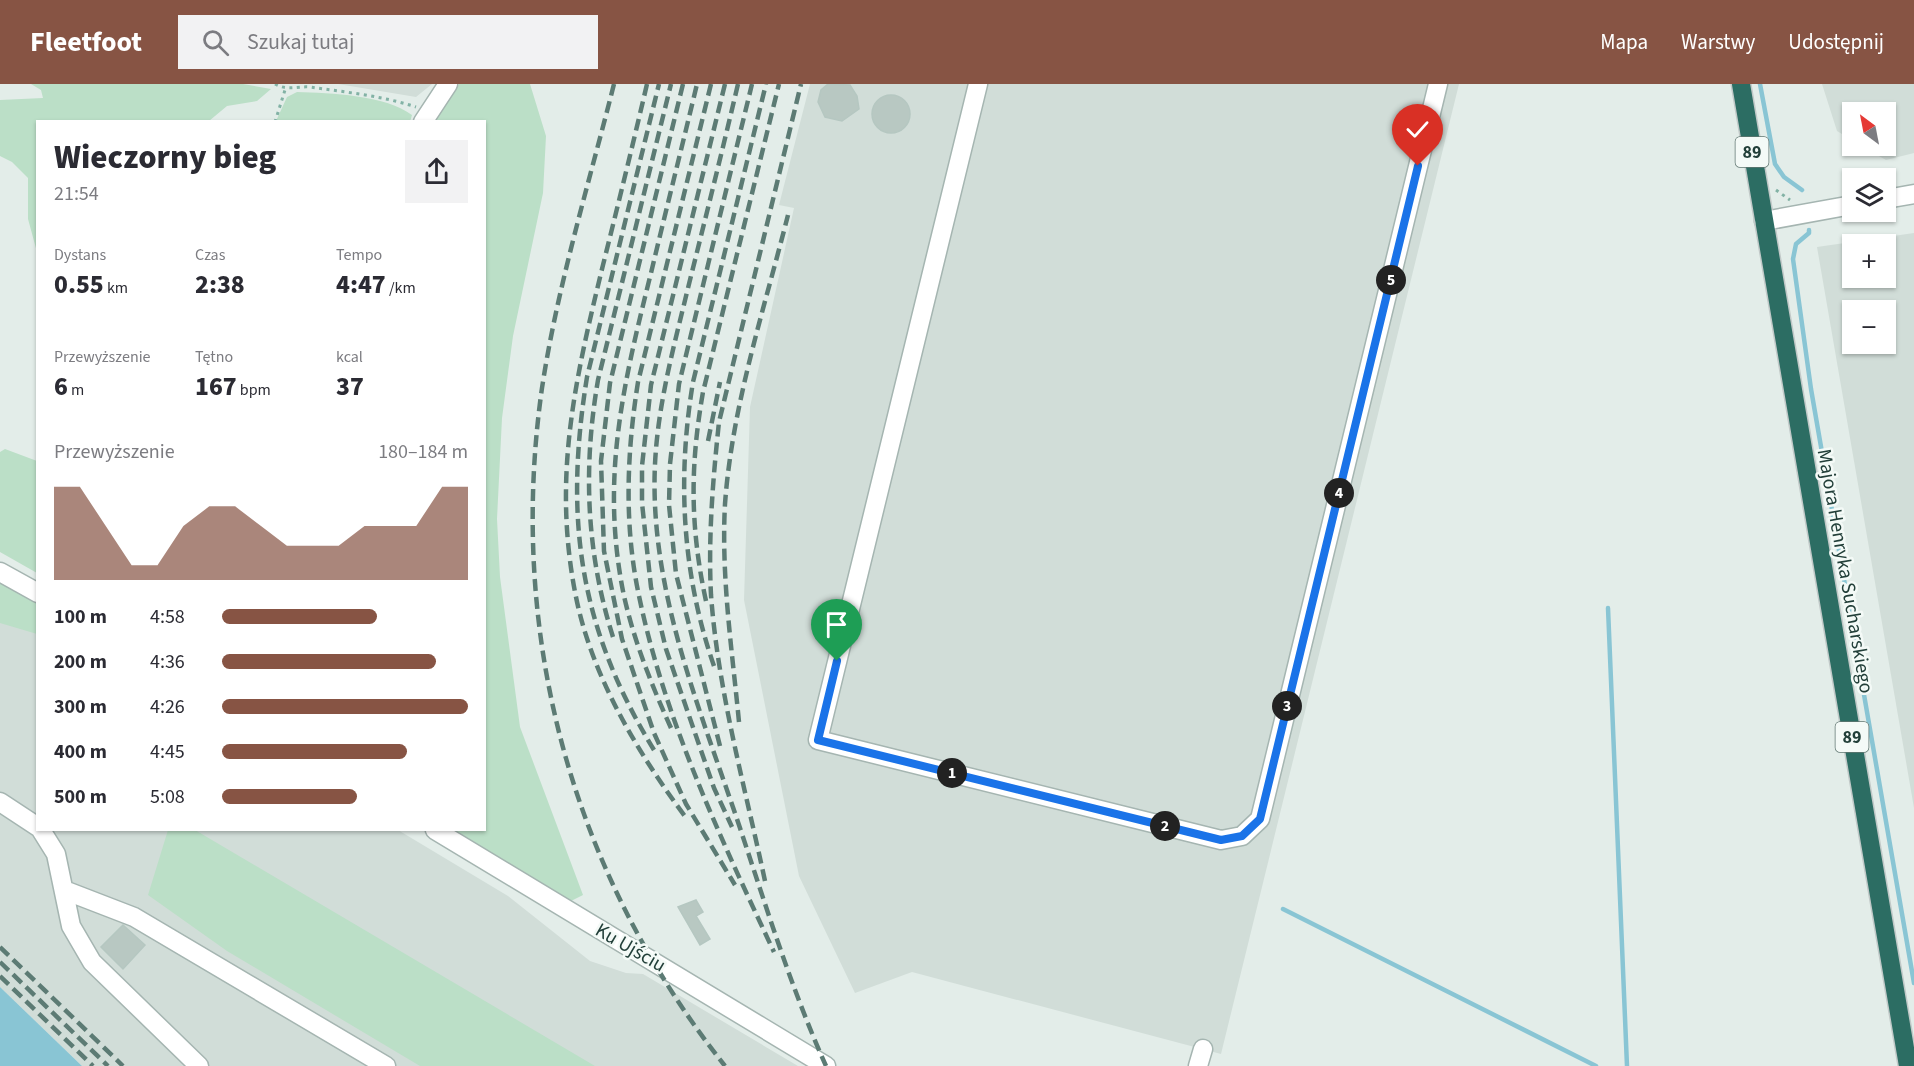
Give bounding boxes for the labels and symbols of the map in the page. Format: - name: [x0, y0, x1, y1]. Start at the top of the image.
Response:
- north arrow: [1842, 102, 1896, 156]
- pin: [1392, 104, 1443, 166]
- road number: 89: [1736, 137, 1768, 167]
- pin: 5: [1376, 265, 1406, 295]
- street label: Majora Henryka Sucharskiego: [1810, 447, 1880, 695]
- pin: 4: [1324, 478, 1354, 508]
- pin: [811, 599, 862, 661]
- pin: 3: [1272, 691, 1302, 721]
- road number: 89: [1836, 722, 1868, 752]
- pin: 1: [937, 758, 967, 788]
- pin: 2: [1150, 811, 1180, 841]
- street label: Ku Ujściu: [590, 916, 671, 979]

